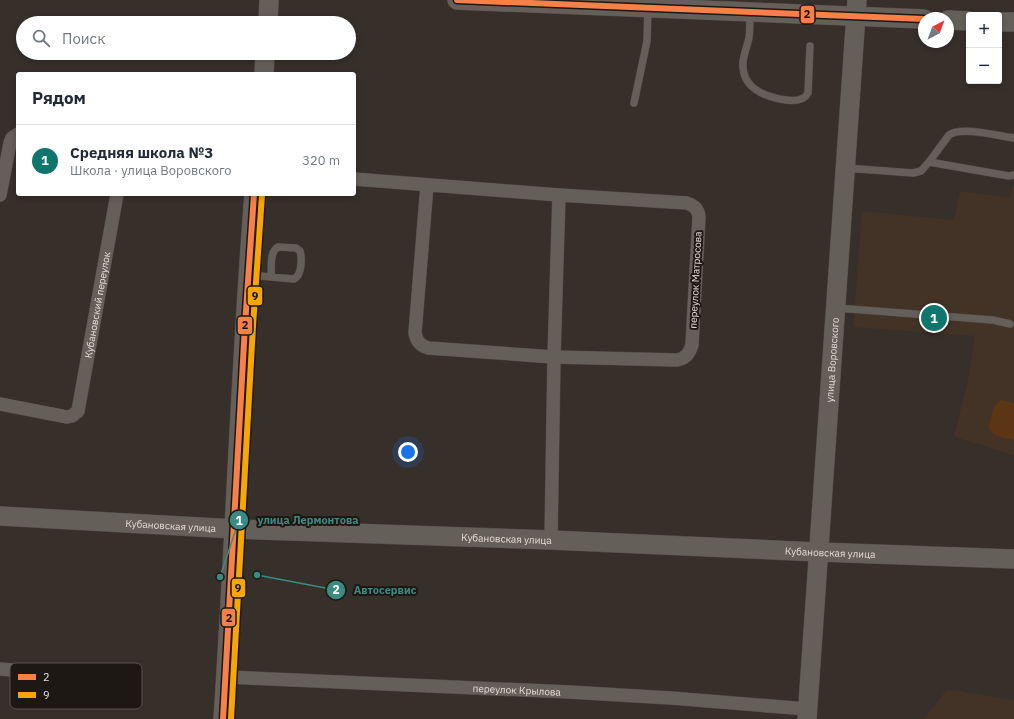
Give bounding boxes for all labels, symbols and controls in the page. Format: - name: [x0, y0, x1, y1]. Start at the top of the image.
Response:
- line badge: 2: [800, 5, 815, 24]
- text: 2: [804, 7, 811, 21]
- north arrow: [918, 12, 954, 48]
- map controls: [966, 12, 1002, 84]
- button: +: [966, 12, 1002, 48]
- search box: [16, 16, 356, 60]
- icon: search: [30, 27, 52, 49]
- text: Поиск: [62, 29, 105, 48]
- button: −: [966, 48, 1002, 84]
- text: Рядом: [32, 87, 86, 109]
- text: Средняя школа №3: [70, 143, 213, 162]
- text: 1: [41, 152, 49, 169]
- text: 320 m: [302, 152, 340, 169]
- text: Школа · улица Воровского: [70, 162, 232, 179]
- street label: переулок Матросова: [686, 230, 705, 329]
- street label: Кубановский переулок: [82, 250, 114, 359]
- line badge: 9: [247, 286, 263, 306]
- text: 9: [252, 289, 259, 303]
- pin: 1: [921, 303, 947, 333]
- line badge: 2: [237, 316, 253, 335]
- street label: улица Воровского: [823, 317, 842, 403]
- text: 2: [242, 318, 249, 332]
- your location: [398, 442, 418, 462]
- callout: улица Лермонтова: [229, 509, 366, 532]
- text: 1: [235, 513, 243, 528]
- text: улица Лермонтова: [258, 513, 358, 527]
- street label: Кубановская улица: [125, 517, 217, 535]
- street label: Кубановская улица: [461, 531, 553, 547]
- street label: Кубановская улица: [785, 544, 876, 561]
- line badge: 9: [231, 578, 246, 598]
- callout: Автосервис: [326, 579, 425, 602]
- text: 9: [235, 581, 242, 595]
- text: 2: [332, 582, 340, 597]
- text: Автосервис: [354, 583, 417, 597]
- line badge: 2: [221, 608, 236, 627]
- text: 2: [226, 611, 233, 625]
- legend: [10, 663, 142, 709]
- text: 2: [43, 670, 50, 684]
- street label: переулок Крылова: [472, 682, 562, 699]
- text: 9: [43, 688, 50, 702]

